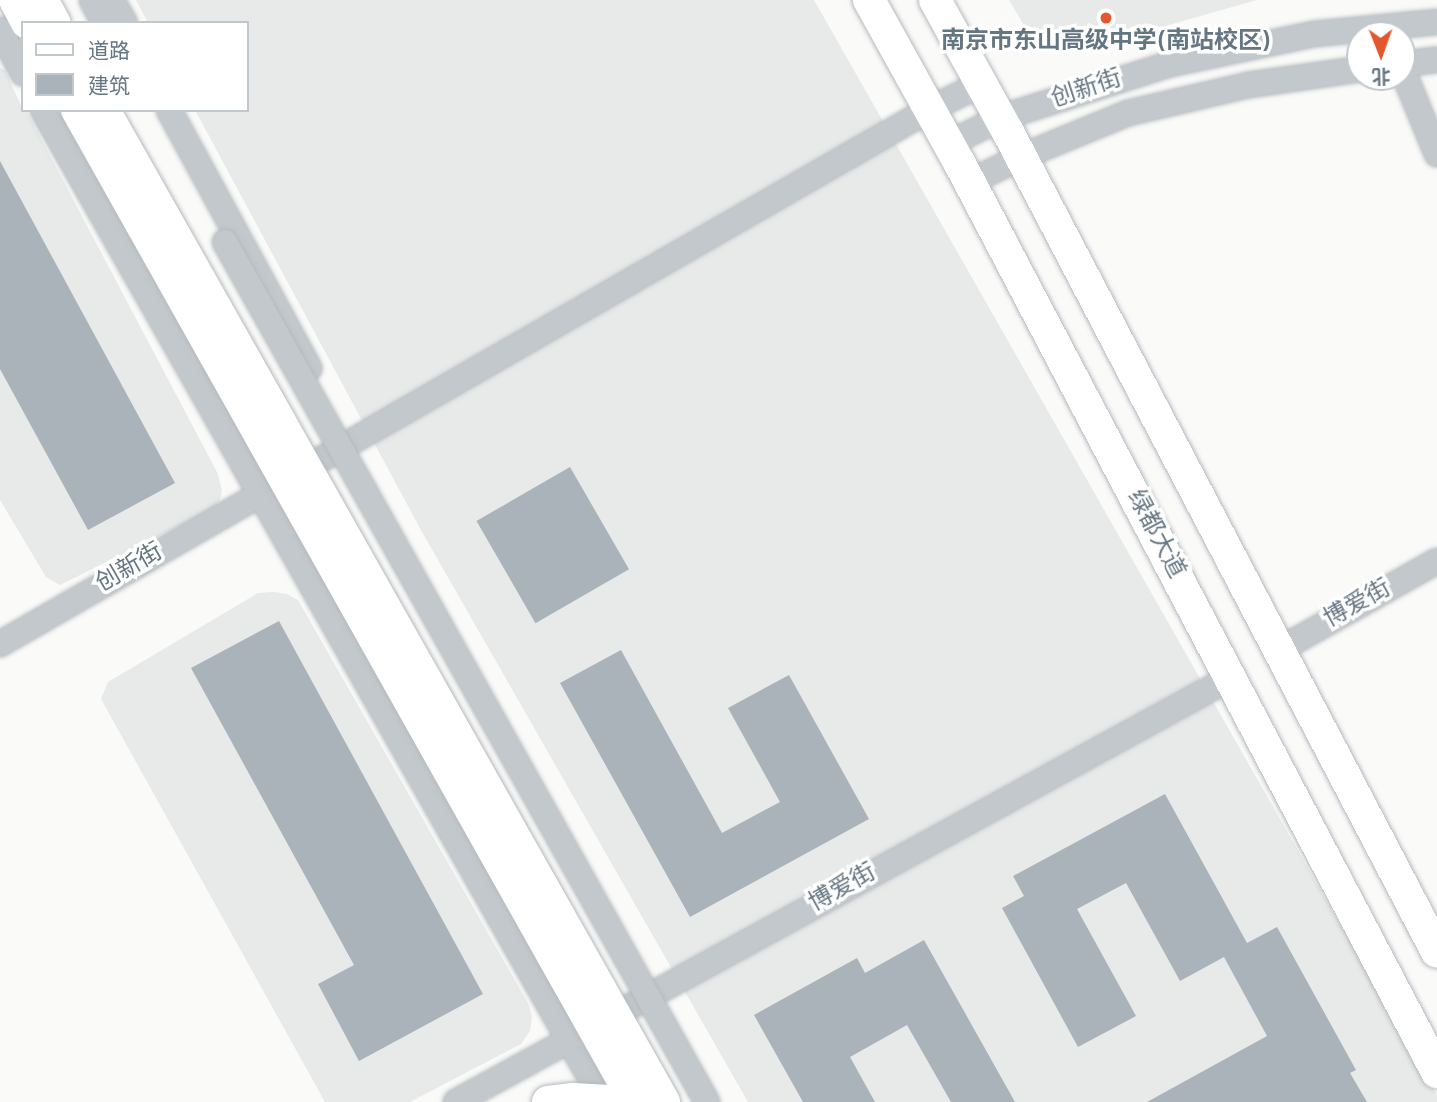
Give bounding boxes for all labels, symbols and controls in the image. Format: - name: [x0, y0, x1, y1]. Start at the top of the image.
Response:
- marker: 南京市东山高级中学(南站校区): [1098, 10, 1114, 26]
- legend: [21, 21, 248, 112]
- north arrow: [1346, 21, 1416, 91]
- place label: 南京市东山高级中学(南站校区): [941, 29, 1271, 57]
- text: 道路: [88, 39, 130, 66]
- text: 北: [1372, 63, 1391, 87]
- street label: 创新街: [1048, 65, 1126, 115]
- text: 建筑: [88, 74, 130, 101]
- street label: 绿都大道: [1120, 486, 1190, 584]
- street label: 创新街: [92, 539, 168, 599]
- street label: 博爱街: [1320, 575, 1396, 635]
- street label: 博爱街: [805, 859, 881, 919]

